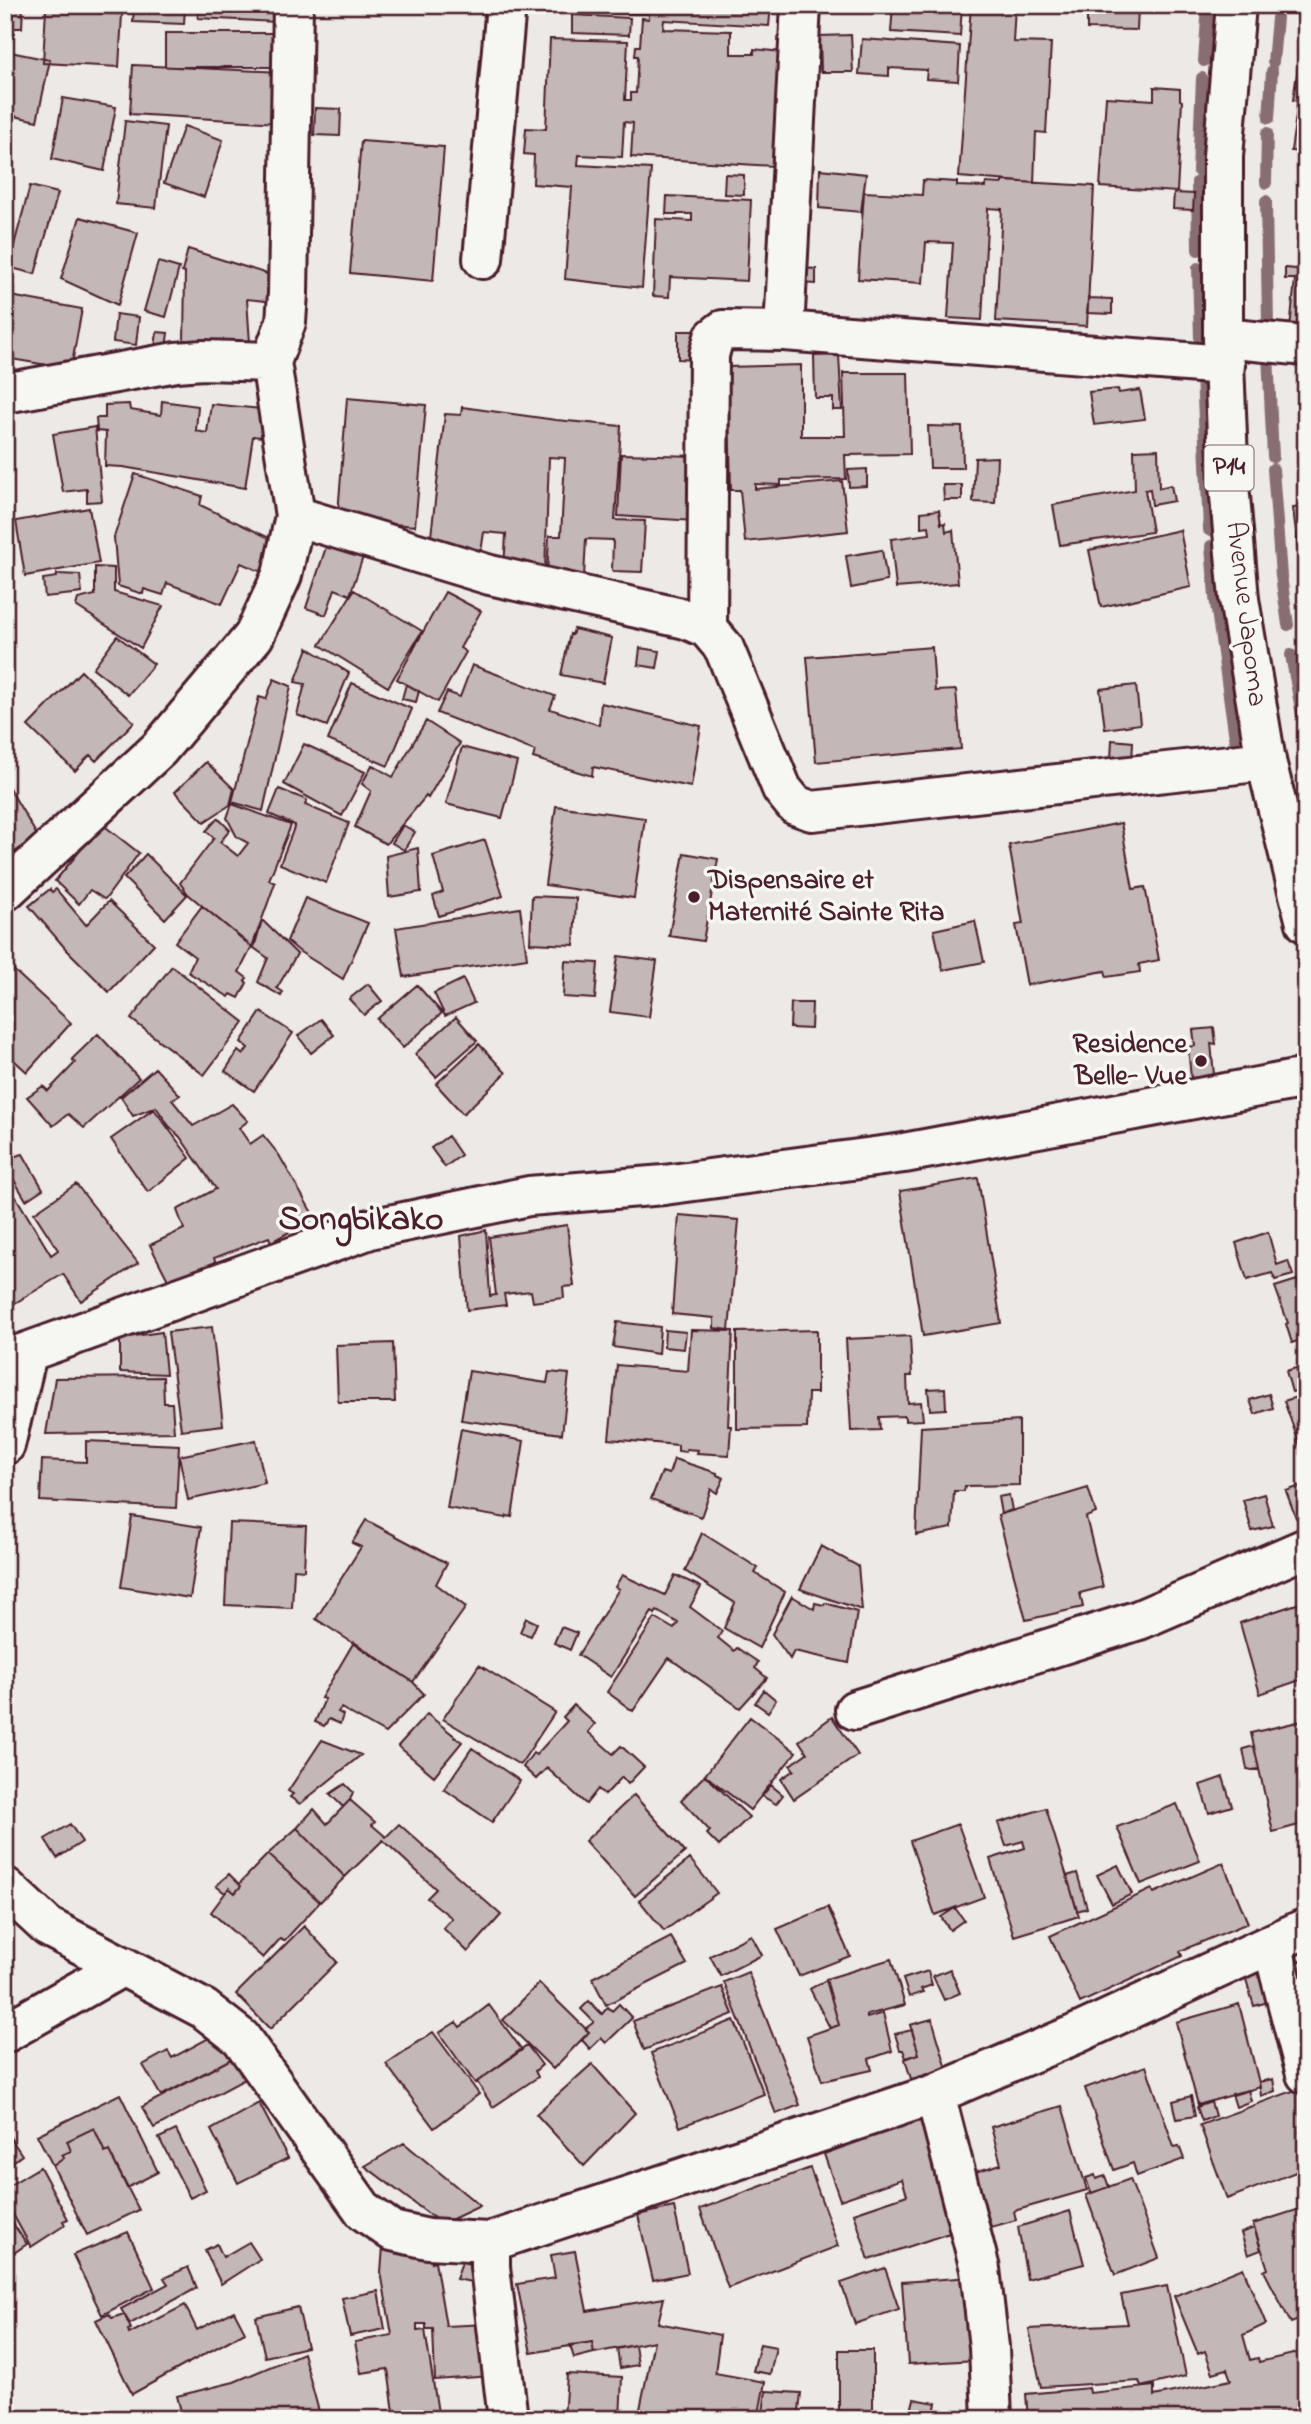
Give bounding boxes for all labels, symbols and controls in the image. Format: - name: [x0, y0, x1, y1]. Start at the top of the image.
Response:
- road number: P14: [1204, 446, 1254, 490]
- street label: Avenue Japoma: [1213, 519, 1277, 709]
- place label: Dispensaire et Maternité Sainte Rita: [706, 861, 945, 934]
- marker: Dispensaire et Maternité Sainte Rita: [686, 889, 702, 905]
- place label: Residence Belle- Vue: [1073, 1025, 1188, 1098]
- marker: Residence Belle- Vue: [1193, 1053, 1209, 1069]
- district label: Songbikako: [279, 1195, 443, 1247]

